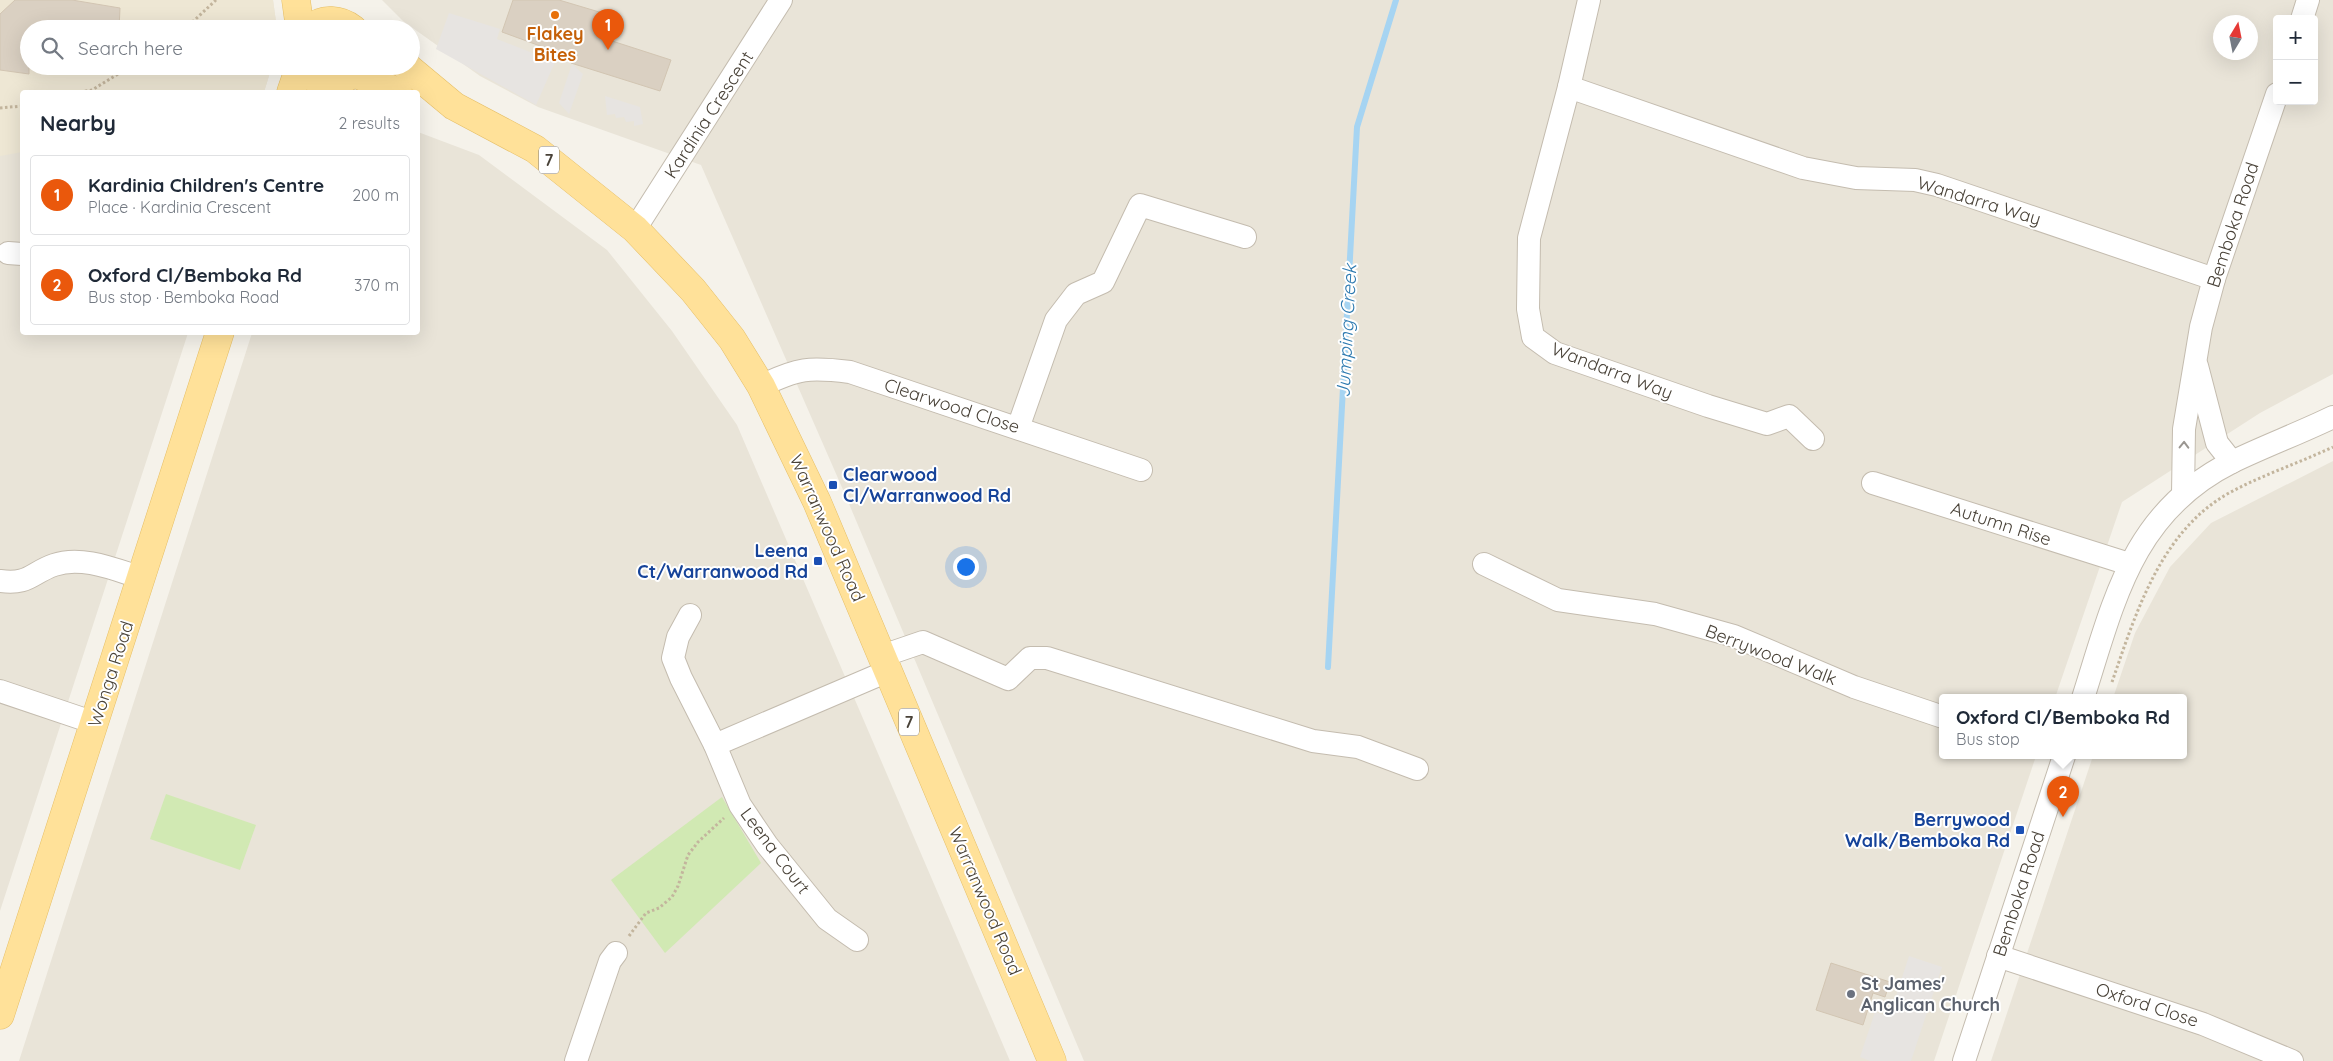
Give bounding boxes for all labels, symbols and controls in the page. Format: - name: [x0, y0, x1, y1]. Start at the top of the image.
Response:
- marker: Flakey Bites: [549, 9, 561, 21]
- pin: 1: [592, 9, 624, 50]
- north arrow: [2213, 15, 2258, 60]
- map controls: [2273, 15, 2318, 105]
- button: +: [2273, 15, 2318, 60]
- search box: [20, 20, 420, 75]
- place label: Flakey Bites: [526, 22, 584, 66]
- icon: search: [38, 34, 66, 62]
- text: Search here: [78, 36, 183, 60]
- street label: Kardinia Crescent: [659, 47, 758, 183]
- button: −: [2273, 60, 2318, 105]
- text: Nearby: [40, 110, 116, 136]
- text: 2 results: [338, 113, 400, 133]
- road number: 7: [539, 146, 559, 174]
- street label: Bemboka Road: [2201, 159, 2264, 290]
- street label: Wandarra Way: [1914, 171, 2044, 230]
- text: Kardinia Children's Centre: [88, 173, 324, 197]
- text: 1: [54, 185, 60, 205]
- text: 200 m: [352, 185, 399, 205]
- text: Place · Kardinia Crescent: [88, 197, 271, 217]
- water label: Jumping Creek: [1331, 262, 1362, 398]
- text: Oxford Cl/Bemboka Rd: [88, 263, 302, 287]
- text: 2: [52, 275, 62, 295]
- text: 370 m: [354, 275, 399, 295]
- text: Bus stop · Bemboka Road: [88, 287, 279, 307]
- street label: Wandarra Way: [1548, 337, 1676, 404]
- street label: Clearwood Close: [882, 373, 1023, 438]
- one-way arrow: [2179, 441, 2189, 448]
- street label: Warranwood Road: [785, 451, 870, 605]
- place label: Clearwood Cl/Warranwood Rd: [843, 463, 1011, 507]
- marker: Clearwood Cl/Warranwood Rd: [827, 479, 839, 491]
- street label: Autumn Rise: [1948, 496, 2054, 551]
- place label: Leena Ct/Warranwood Rd: [637, 539, 808, 583]
- your location: [953, 554, 979, 580]
- marker: Leena Ct/Warranwood Rd: [812, 555, 824, 567]
- street label: Wonga Road: [83, 618, 138, 730]
- street label: Berrywood Walk: [1702, 619, 1840, 690]
- popup: [1939, 694, 2187, 759]
- text: Oxford Cl/Bemboka Rd: [1956, 705, 2170, 729]
- road number: 7: [899, 709, 919, 736]
- text: Bus stop: [1956, 729, 2020, 749]
- pin: 2: [2047, 776, 2079, 817]
- street label: Leena Court: [736, 803, 815, 898]
- place label: Berrywood Walk/Bemboka Rd: [1845, 808, 2010, 852]
- street label: Warranwood Road: [944, 823, 1027, 978]
- marker: Berrywood Walk/Bemboka Rd: [2014, 824, 2026, 836]
- street label: Bemboka Road: [1987, 828, 2050, 959]
- place label: St James' Anglican Church: [1861, 972, 2000, 1016]
- street label: Oxford Close: [2093, 977, 2201, 1032]
- marker: St James' Anglican Church: [1845, 988, 1857, 1000]

